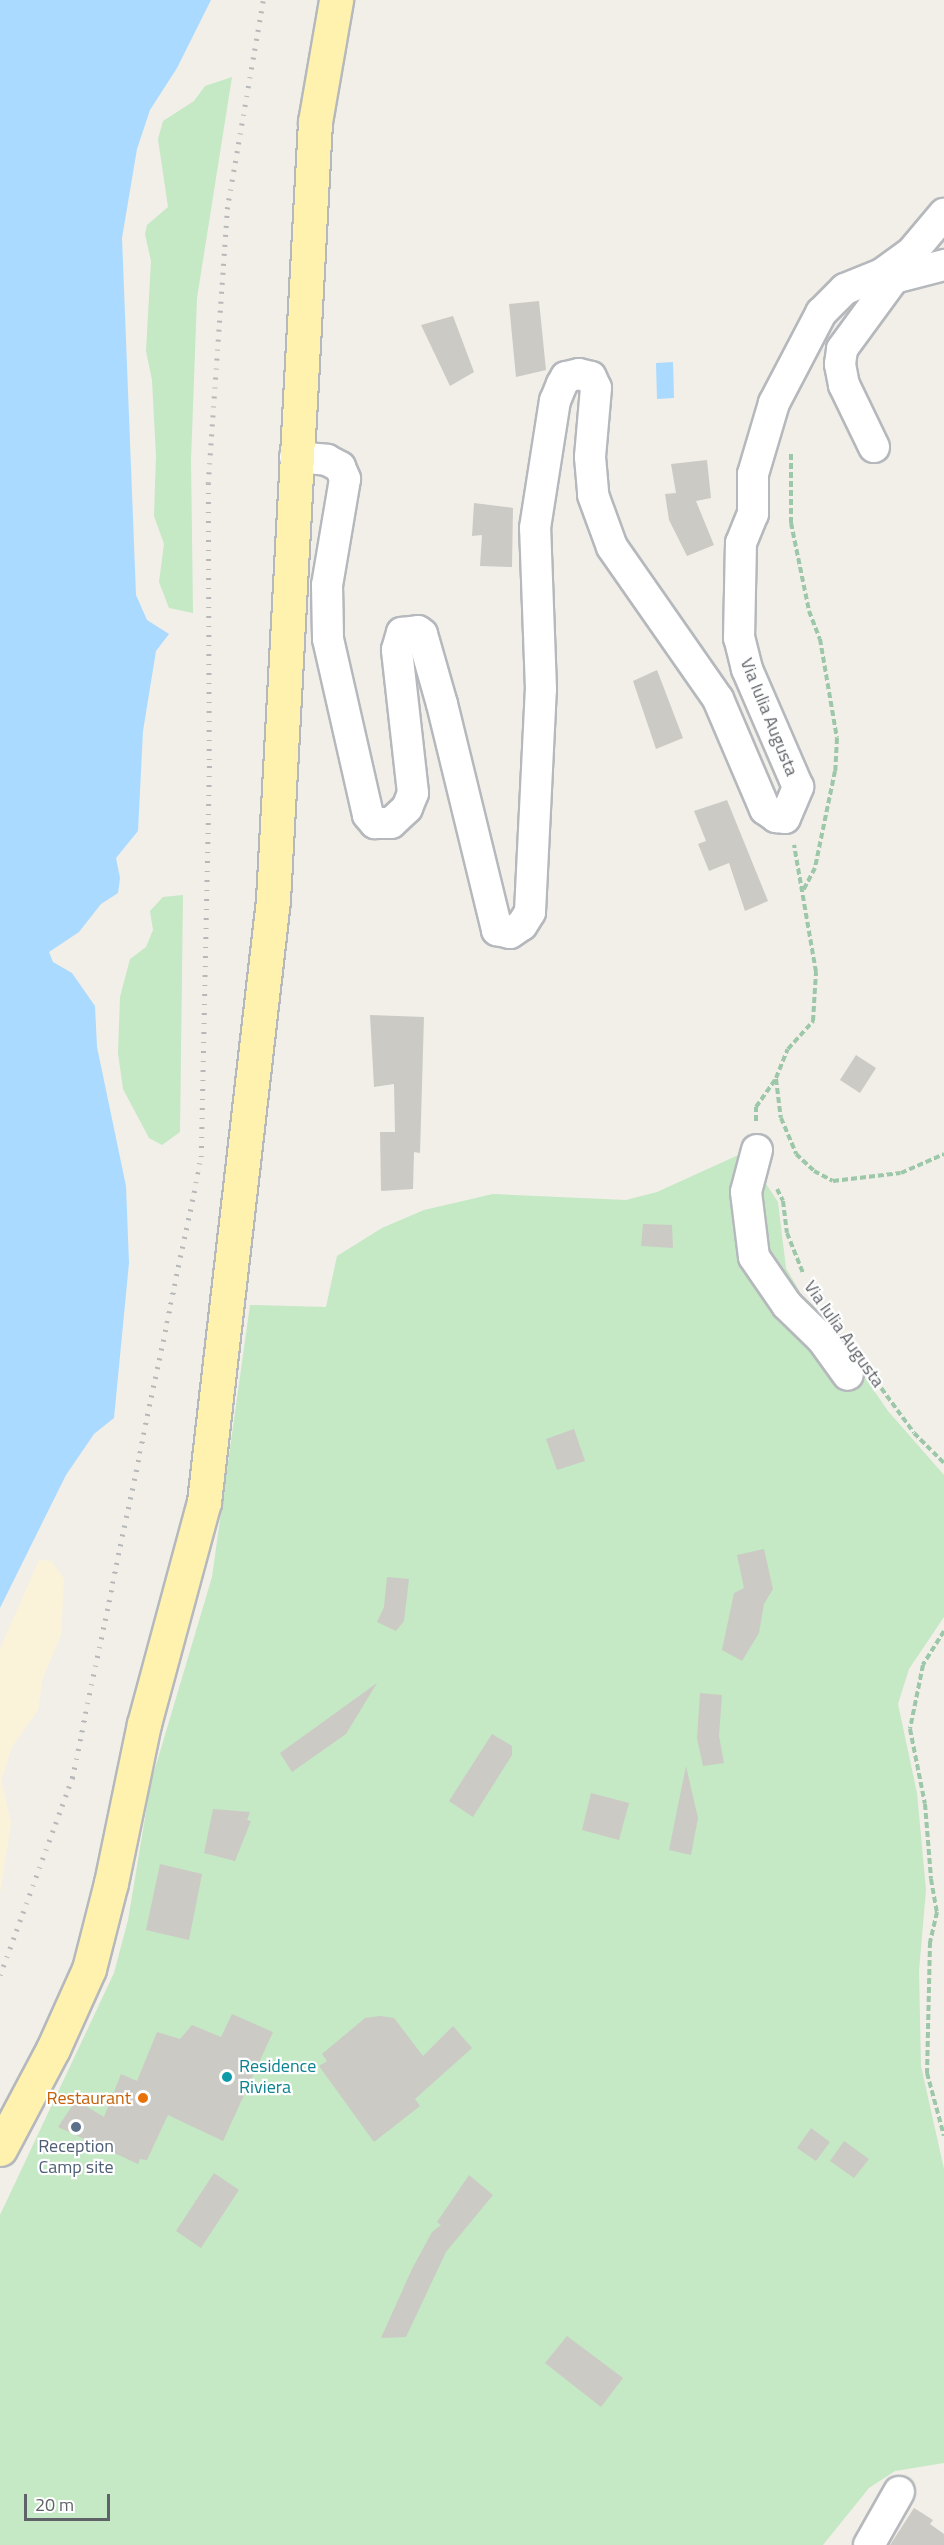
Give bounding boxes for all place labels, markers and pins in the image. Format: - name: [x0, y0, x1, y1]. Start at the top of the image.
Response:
- place label: Residence Riviera: [239, 2056, 316, 2098]
- marker: Residence Riviera: [220, 2070, 234, 2084]
- place label: Restaurant: [47, 2087, 131, 2109]
- marker: Restaurant: [136, 2091, 150, 2105]
- marker: Reception Camp site: [69, 2120, 83, 2134]
- place label: Reception Camp site: [38, 2136, 114, 2178]

